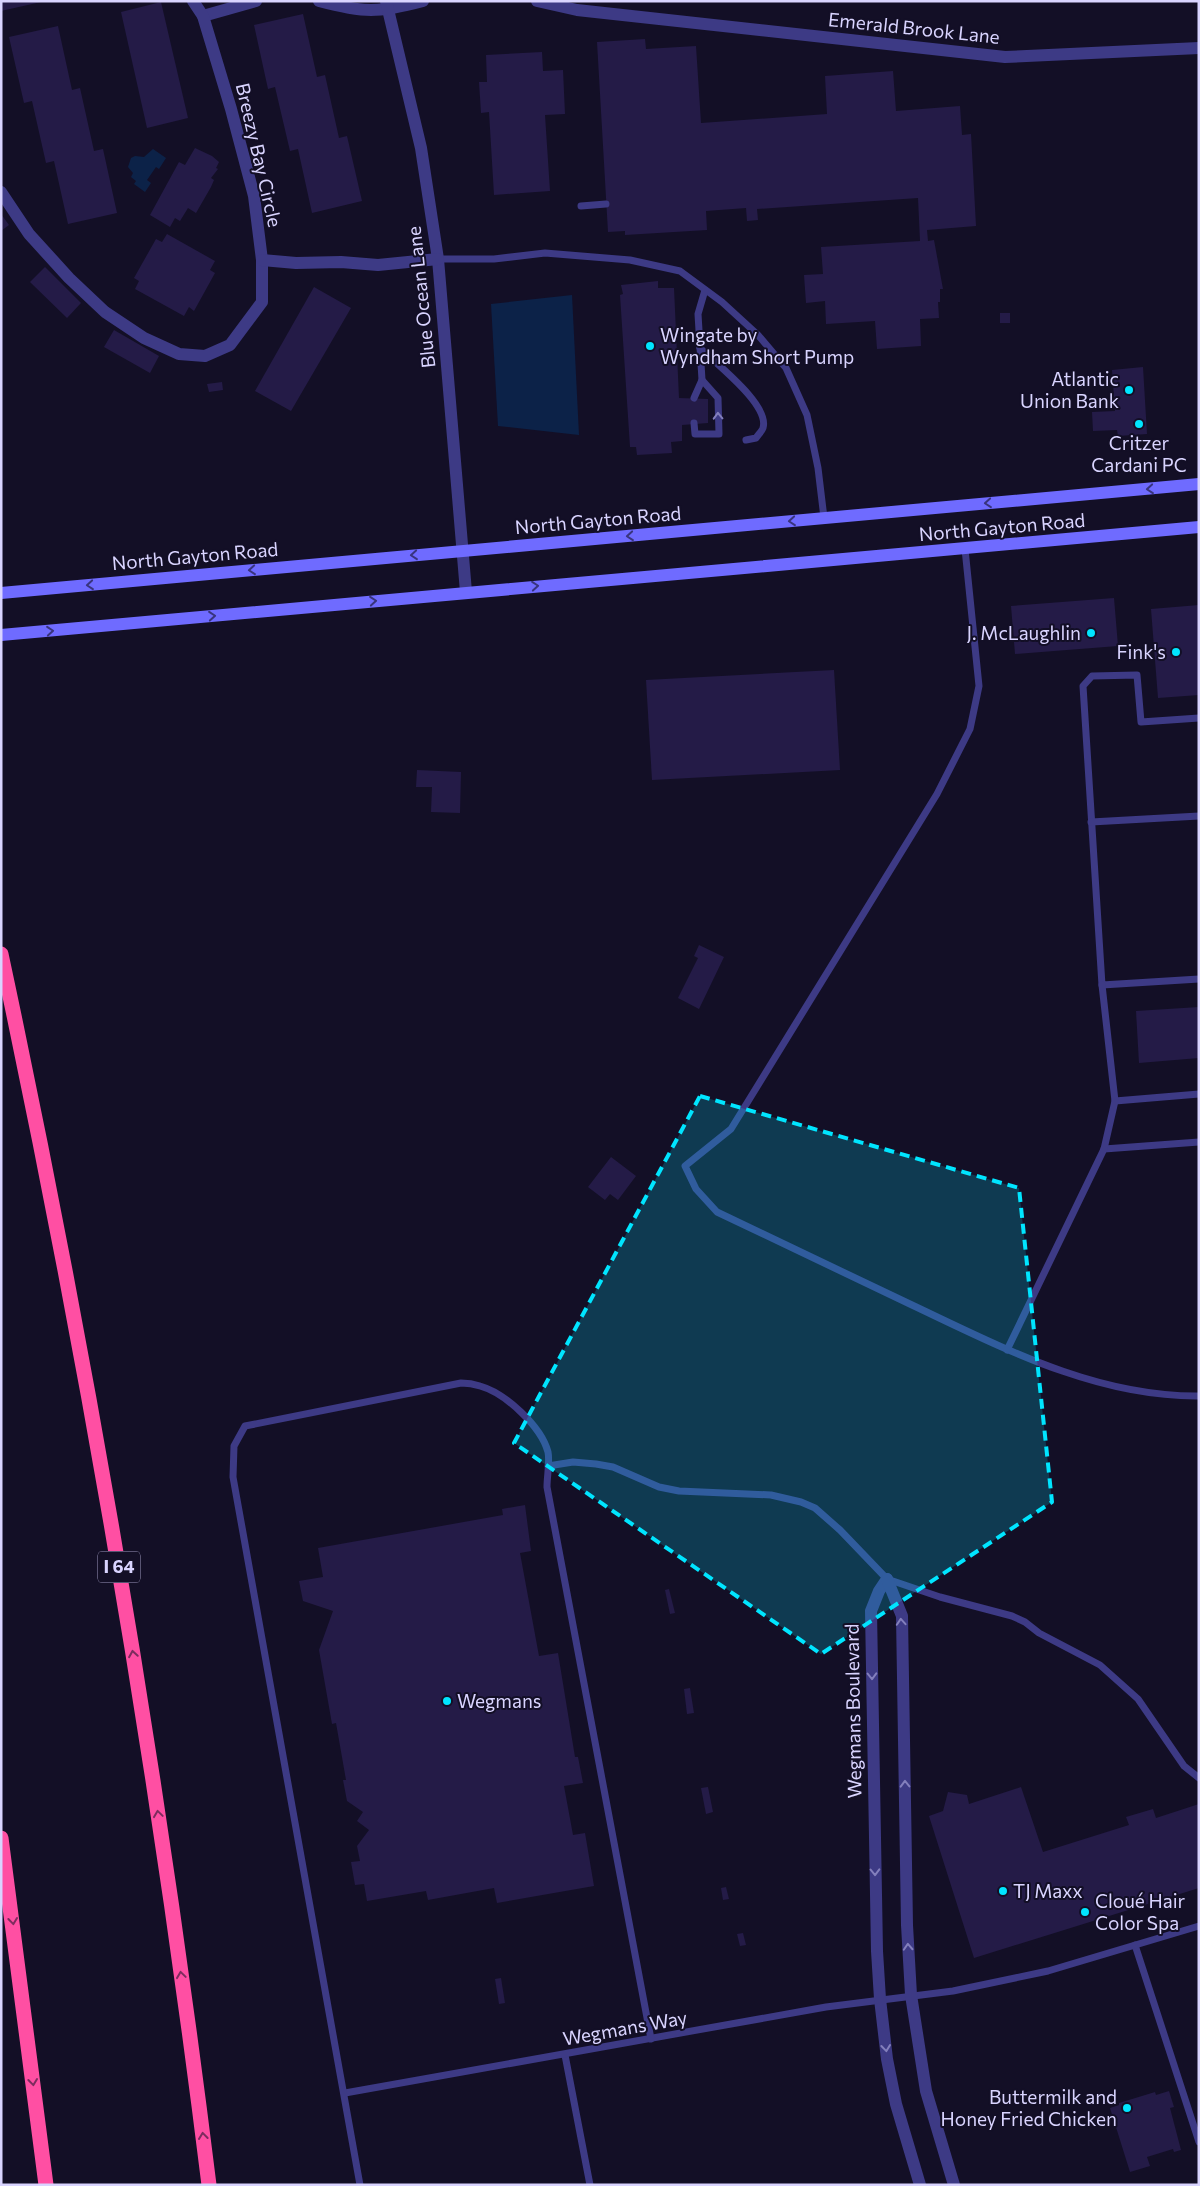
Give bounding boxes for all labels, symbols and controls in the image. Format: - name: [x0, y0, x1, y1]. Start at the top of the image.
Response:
- street label: Emerald Brook Lane: [827, 7, 1001, 48]
- street label: Breezy Bay Circle: [232, 81, 287, 229]
- street label: Blue Ocean Lane: [402, 225, 439, 369]
- place label: Wingate by Wyndham Short Pump: [660, 323, 854, 368]
- marker: Wingate by Wyndham Short Pump: [644, 340, 656, 352]
- place label: Atlantic Union Bank: [1020, 367, 1119, 412]
- marker: Atlantic Union Bank: [1123, 384, 1135, 396]
- one-way arrow: [713, 412, 723, 420]
- marker: Critzer Cardani PC: [1133, 418, 1145, 430]
- place label: Critzer Cardani PC: [1091, 431, 1187, 476]
- one-way arrow: [1146, 483, 1154, 494]
- one-way arrow: [984, 498, 992, 509]
- street label: North Gayton Road: [514, 501, 682, 538]
- street label: North Gayton Road: [918, 508, 1086, 545]
- one-way arrow: [787, 515, 795, 526]
- one-way arrow: [626, 530, 634, 541]
- street label: North Gayton Road: [111, 537, 279, 574]
- one-way arrow: [410, 549, 418, 560]
- one-way arrow: [248, 564, 256, 575]
- one-way arrow: [86, 579, 94, 590]
- one-way arrow: [532, 581, 540, 592]
- one-way arrow: [370, 596, 378, 607]
- one-way arrow: [208, 610, 216, 621]
- place label: J. McLaughlin: [967, 621, 1081, 644]
- one-way arrow: [46, 625, 54, 636]
- marker: J. McLaughlin: [1085, 627, 1097, 639]
- place label: Fink's: [1117, 640, 1166, 663]
- marker: Fink's: [1170, 646, 1182, 658]
- road number: I 64: [98, 1551, 140, 1582]
- one-way arrow: [896, 1618, 907, 1626]
- street label: Wegmans Boulevard: [839, 1624, 866, 1799]
- one-way arrow: [129, 1649, 139, 1658]
- one-way arrow: [867, 1673, 877, 1681]
- place label: Wegmans: [457, 1689, 541, 1712]
- marker: Wegmans: [441, 1695, 453, 1707]
- one-way arrow: [899, 1780, 910, 1788]
- one-way arrow: [153, 1810, 164, 1818]
- one-way arrow: [870, 1868, 880, 1876]
- place label: TJ Maxx: [1013, 1879, 1083, 1902]
- marker: TJ Maxx: [997, 1885, 1009, 1897]
- place label: Cloué Hair Color Spa: [1095, 1889, 1186, 1934]
- marker: Cloué Hair Color Spa: [1079, 1906, 1091, 1918]
- one-way arrow: [7, 1917, 18, 1925]
- one-way arrow: [903, 1943, 914, 1951]
- one-way arrow: [176, 1971, 187, 1979]
- street label: Wegmans Way: [561, 2005, 689, 2050]
- one-way arrow: [880, 2044, 891, 2052]
- one-way arrow: [27, 2078, 38, 2086]
- place label: Buttermilk and Honey Fried Chicken: [941, 2085, 1117, 2130]
- marker: Buttermilk and Honey Fried Chicken: [1121, 2102, 1133, 2114]
- one-way arrow: [198, 2132, 209, 2140]

